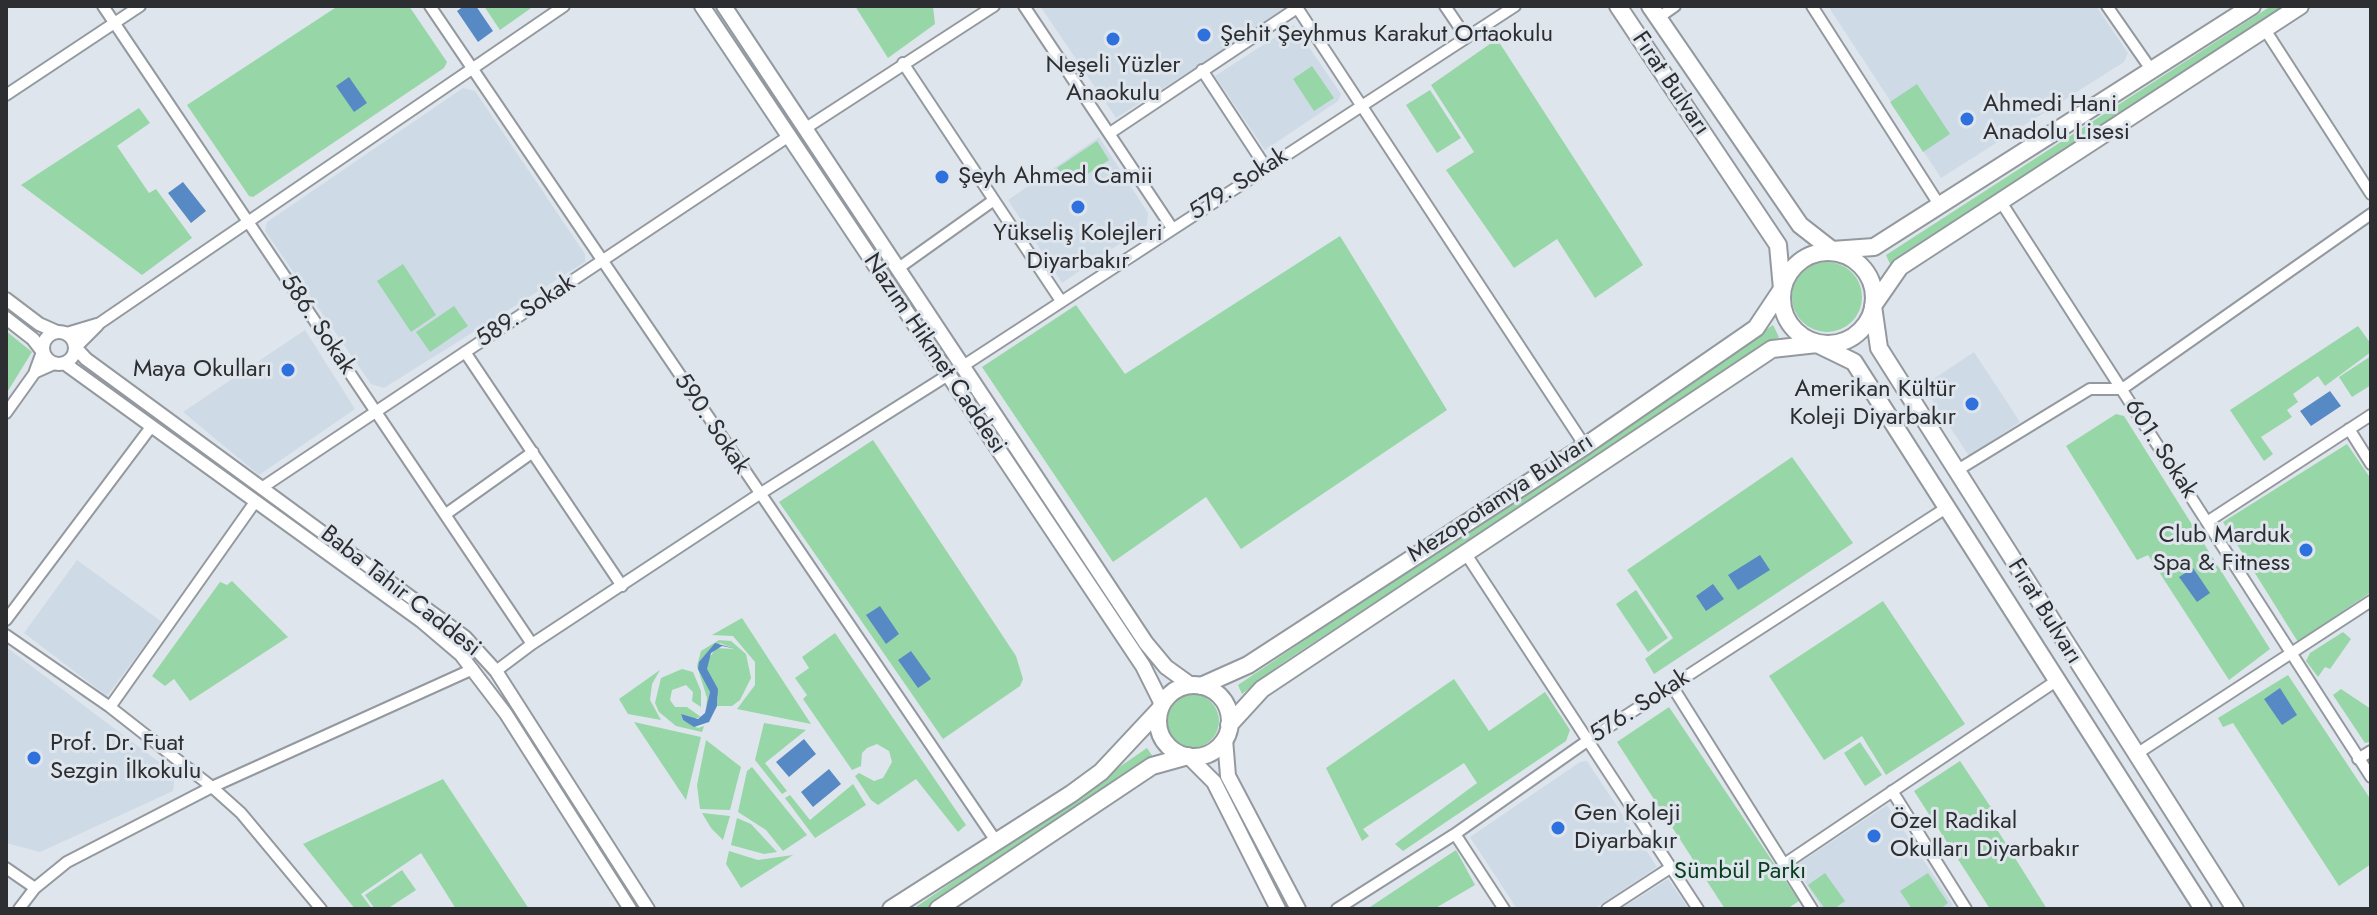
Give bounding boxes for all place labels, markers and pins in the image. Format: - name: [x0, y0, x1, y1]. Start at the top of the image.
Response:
- place label: Şehit Şeyhmus Karakut Ortaokulu: [1220, 21, 1553, 49]
- marker: Şehit Şeyhmus Karakut Ortaokulu: [1195, 26, 1213, 44]
- marker: Neşeli Yüzler Anaokulu: [1104, 30, 1122, 48]
- place label: Neşeli Yüzler Anaokulu: [1045, 52, 1181, 108]
- place label: Ahmedi Hani Anadolu Lisesi: [1983, 91, 2130, 147]
- marker: Ahmedi Hani Anadolu Lisesi: [1958, 110, 1976, 128]
- place label: Şeyh Ahmed Camii: [958, 163, 1153, 191]
- marker: Şeyh Ahmed Camii: [933, 168, 951, 186]
- marker: Yükseliş Kolejleri Diyarbakır: [1069, 198, 1087, 216]
- place label: Yükseliş Kolejleri Diyarbakır: [993, 220, 1163, 276]
- place label: Maya Okulları: [133, 356, 272, 384]
- marker: Maya Okulları: [279, 361, 297, 379]
- place label: Amerikan Kültür Koleji Diyarbakır: [1790, 376, 1956, 432]
- marker: Amerikan Kültür Koleji Diyarbakır: [1963, 395, 1981, 413]
- place label: Club Marduk Spa & Fitness: [2153, 522, 2290, 578]
- marker: Club Marduk Spa & Fitness: [2297, 541, 2315, 559]
- place label: Prof. Dr. Fuat Sezgin İlkokulu: [50, 730, 201, 786]
- marker: Prof. Dr. Fuat Sezgin İlkokulu: [25, 749, 43, 767]
- place label: Gen Koleji Diyarbakır: [1574, 800, 1681, 856]
- place label: Özel Radikal Okulları Diyarbakır: [1890, 808, 2079, 864]
- marker: Gen Koleji Diyarbakır: [1549, 819, 1567, 837]
- marker: Özel Radikal Okulları Diyarbakır: [1865, 827, 1883, 845]

